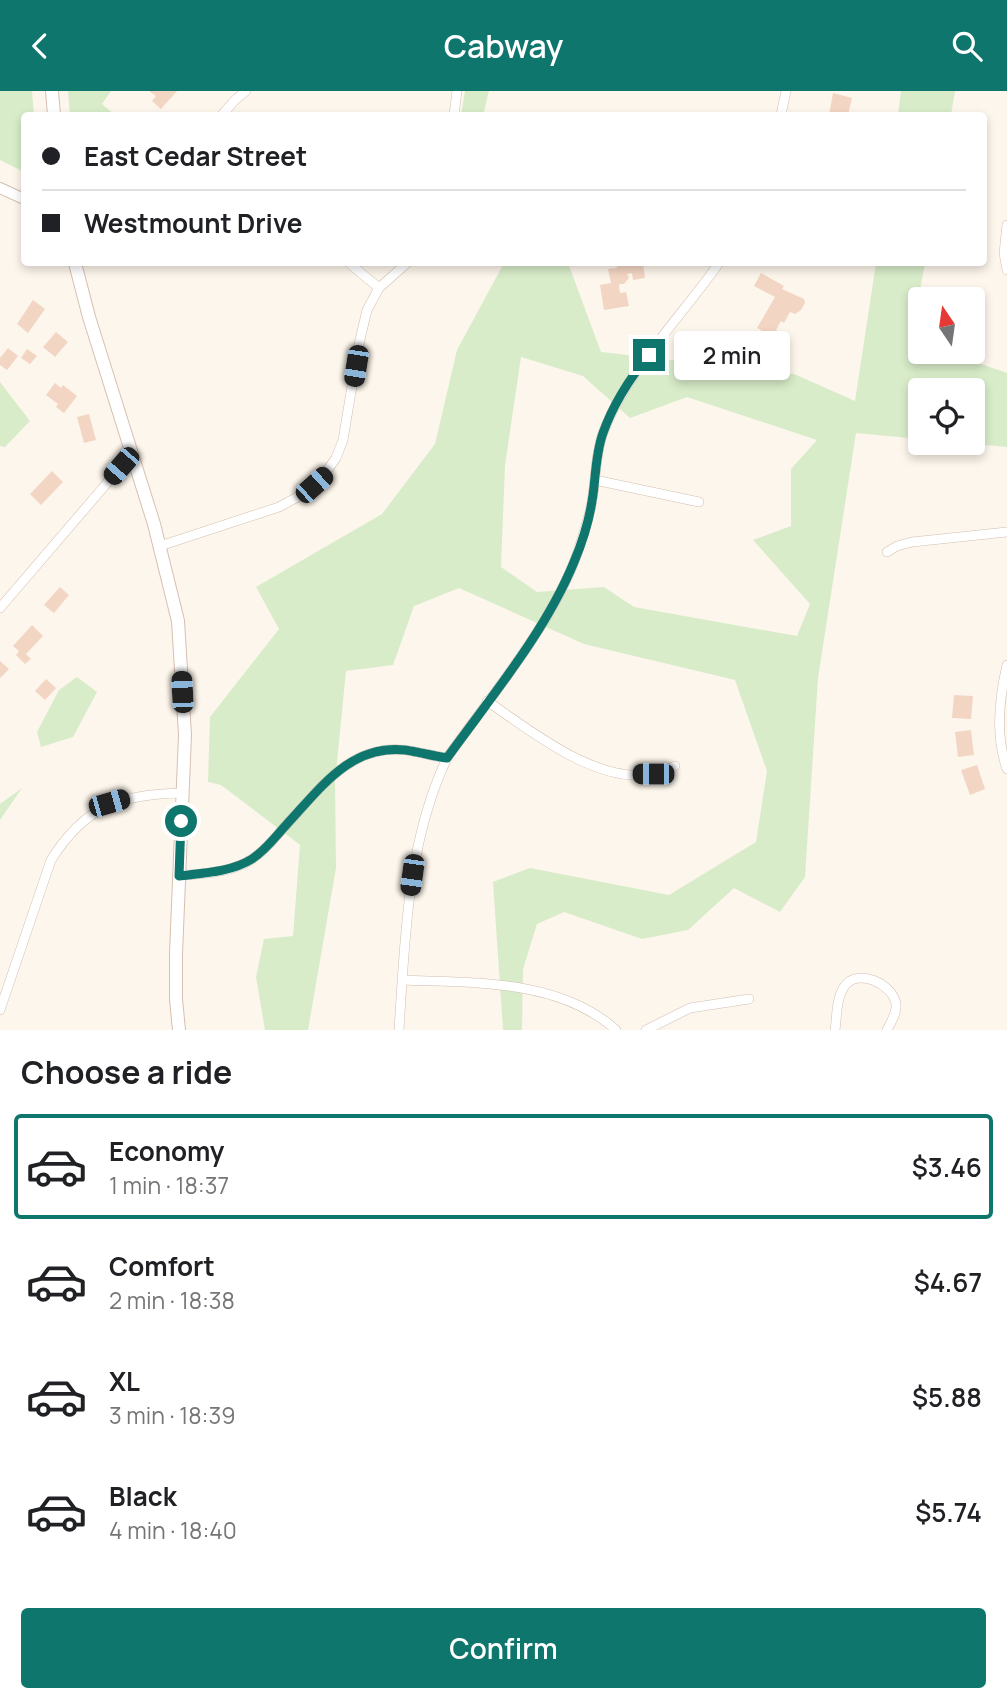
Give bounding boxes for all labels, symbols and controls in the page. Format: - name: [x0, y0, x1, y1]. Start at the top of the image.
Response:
- text: Cabway: [444, 24, 563, 68]
- icon: back: [21, 27, 59, 65]
- icon: search: [948, 27, 986, 65]
- text: East Cedar Street: [84, 138, 307, 174]
- text: Westmount Drive: [84, 205, 302, 241]
- north arrow: [908, 287, 985, 364]
- map controls: [908, 287, 985, 455]
- callout: 2 min: [674, 331, 789, 379]
- route end: [633, 339, 665, 371]
- text: 2 min: [703, 339, 761, 371]
- car: [343, 344, 370, 388]
- button: locate: [908, 378, 985, 455]
- car: [100, 443, 143, 489]
- car: [292, 463, 337, 507]
- car: [171, 670, 194, 714]
- car: [633, 764, 675, 785]
- car: [86, 787, 133, 819]
- route start: [165, 805, 197, 837]
- car: [399, 853, 426, 897]
- text: Choose a ride: [21, 1050, 232, 1094]
- text: Economy: [109, 1133, 224, 1169]
- icon: car: [25, 1135, 88, 1198]
- text: $3.46: [912, 1149, 982, 1185]
- text: 1 min · 18:37: [109, 1169, 229, 1201]
- text: Comfort: [109, 1248, 215, 1284]
- icon: car: [25, 1250, 88, 1313]
- text: $4.67: [914, 1264, 982, 1300]
- text: 2 min · 18:38: [109, 1284, 235, 1316]
- text: XL: [109, 1363, 140, 1399]
- icon: car: [25, 1365, 88, 1428]
- text: $5.88: [912, 1379, 982, 1415]
- text: 3 min · 18:39: [109, 1399, 235, 1431]
- text: Black: [109, 1478, 177, 1514]
- icon: car: [25, 1480, 88, 1543]
- text: $5.74: [915, 1494, 982, 1530]
- text: 4 min · 18:40: [109, 1514, 237, 1546]
- button: Confirm: [21, 1608, 986, 1688]

